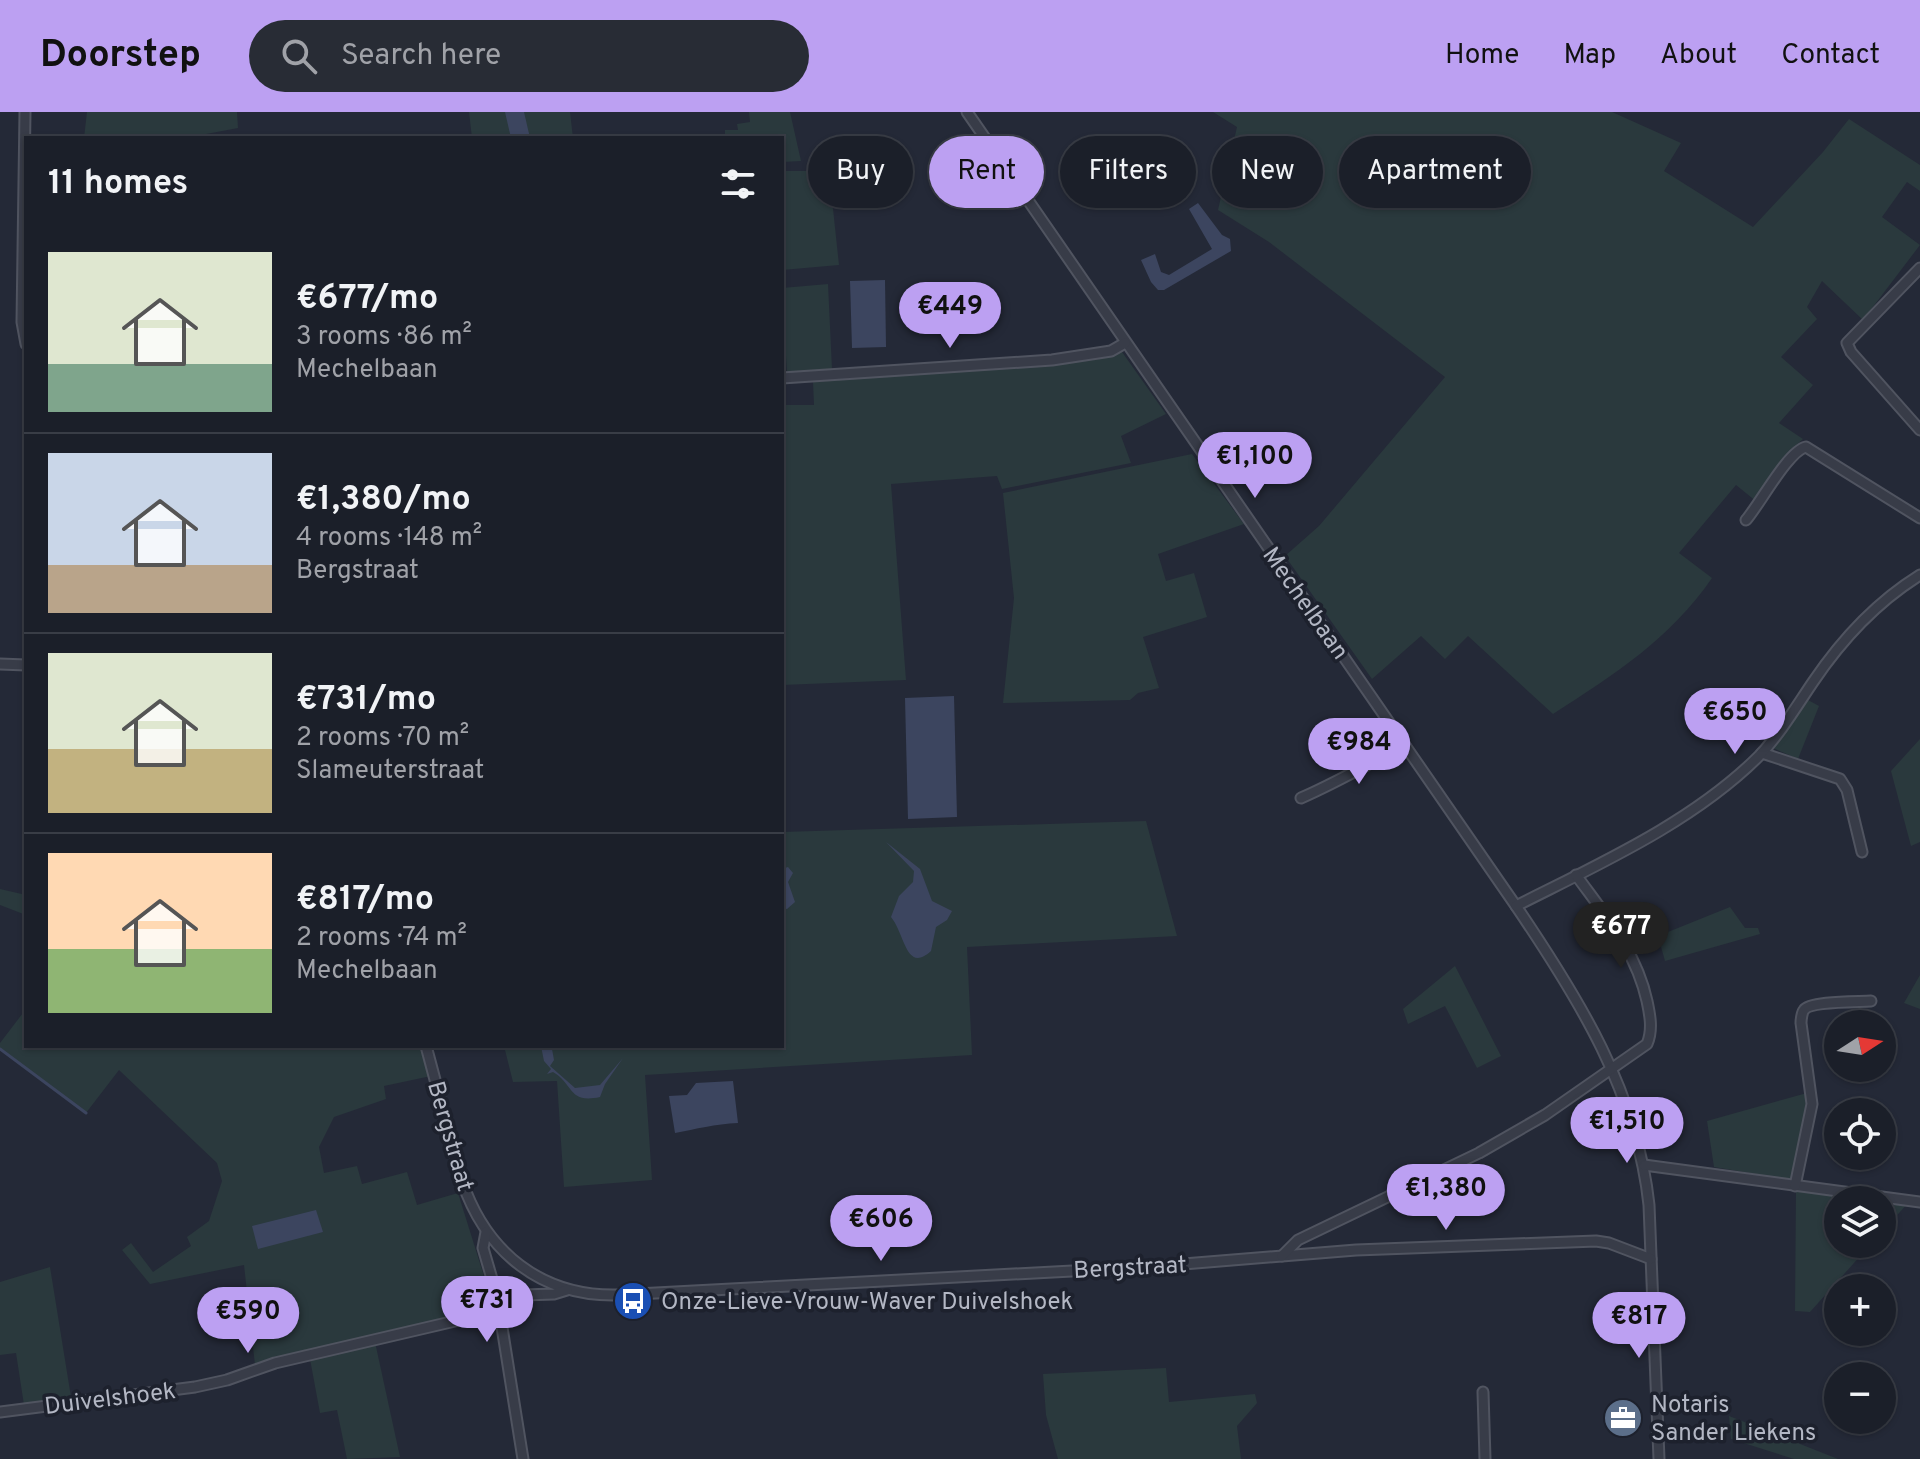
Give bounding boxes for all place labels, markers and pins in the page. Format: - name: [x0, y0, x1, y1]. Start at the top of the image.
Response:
- pin: €449: [903, 282, 997, 350]
- pin: €1,100: [1190, 432, 1320, 500]
- pin: €650: [1688, 688, 1782, 756]
- pin: €984: [1312, 718, 1406, 786]
- pin: €677: [1574, 902, 1668, 970]
- pin: €1,510: [1562, 1097, 1692, 1165]
- pin: €1,380: [1381, 1164, 1511, 1232]
- pin: €606: [834, 1195, 928, 1263]
- pin: €731: [440, 1276, 534, 1344]
- bus stop icon: Onze-Lieve-Vrouw-Waver Duivelshoek: [612, 1280, 654, 1322]
- pin: €590: [201, 1287, 295, 1355]
- place label: Onze-Lieve-Vrouw-Waver Duivelshoek: [661, 1288, 1073, 1318]
- pin: €817: [1592, 1292, 1686, 1360]
- place label: Notaris Sander Liekens: [1651, 1391, 1816, 1449]
- office icon: Notaris Sander Liekens: [1602, 1397, 1644, 1439]

